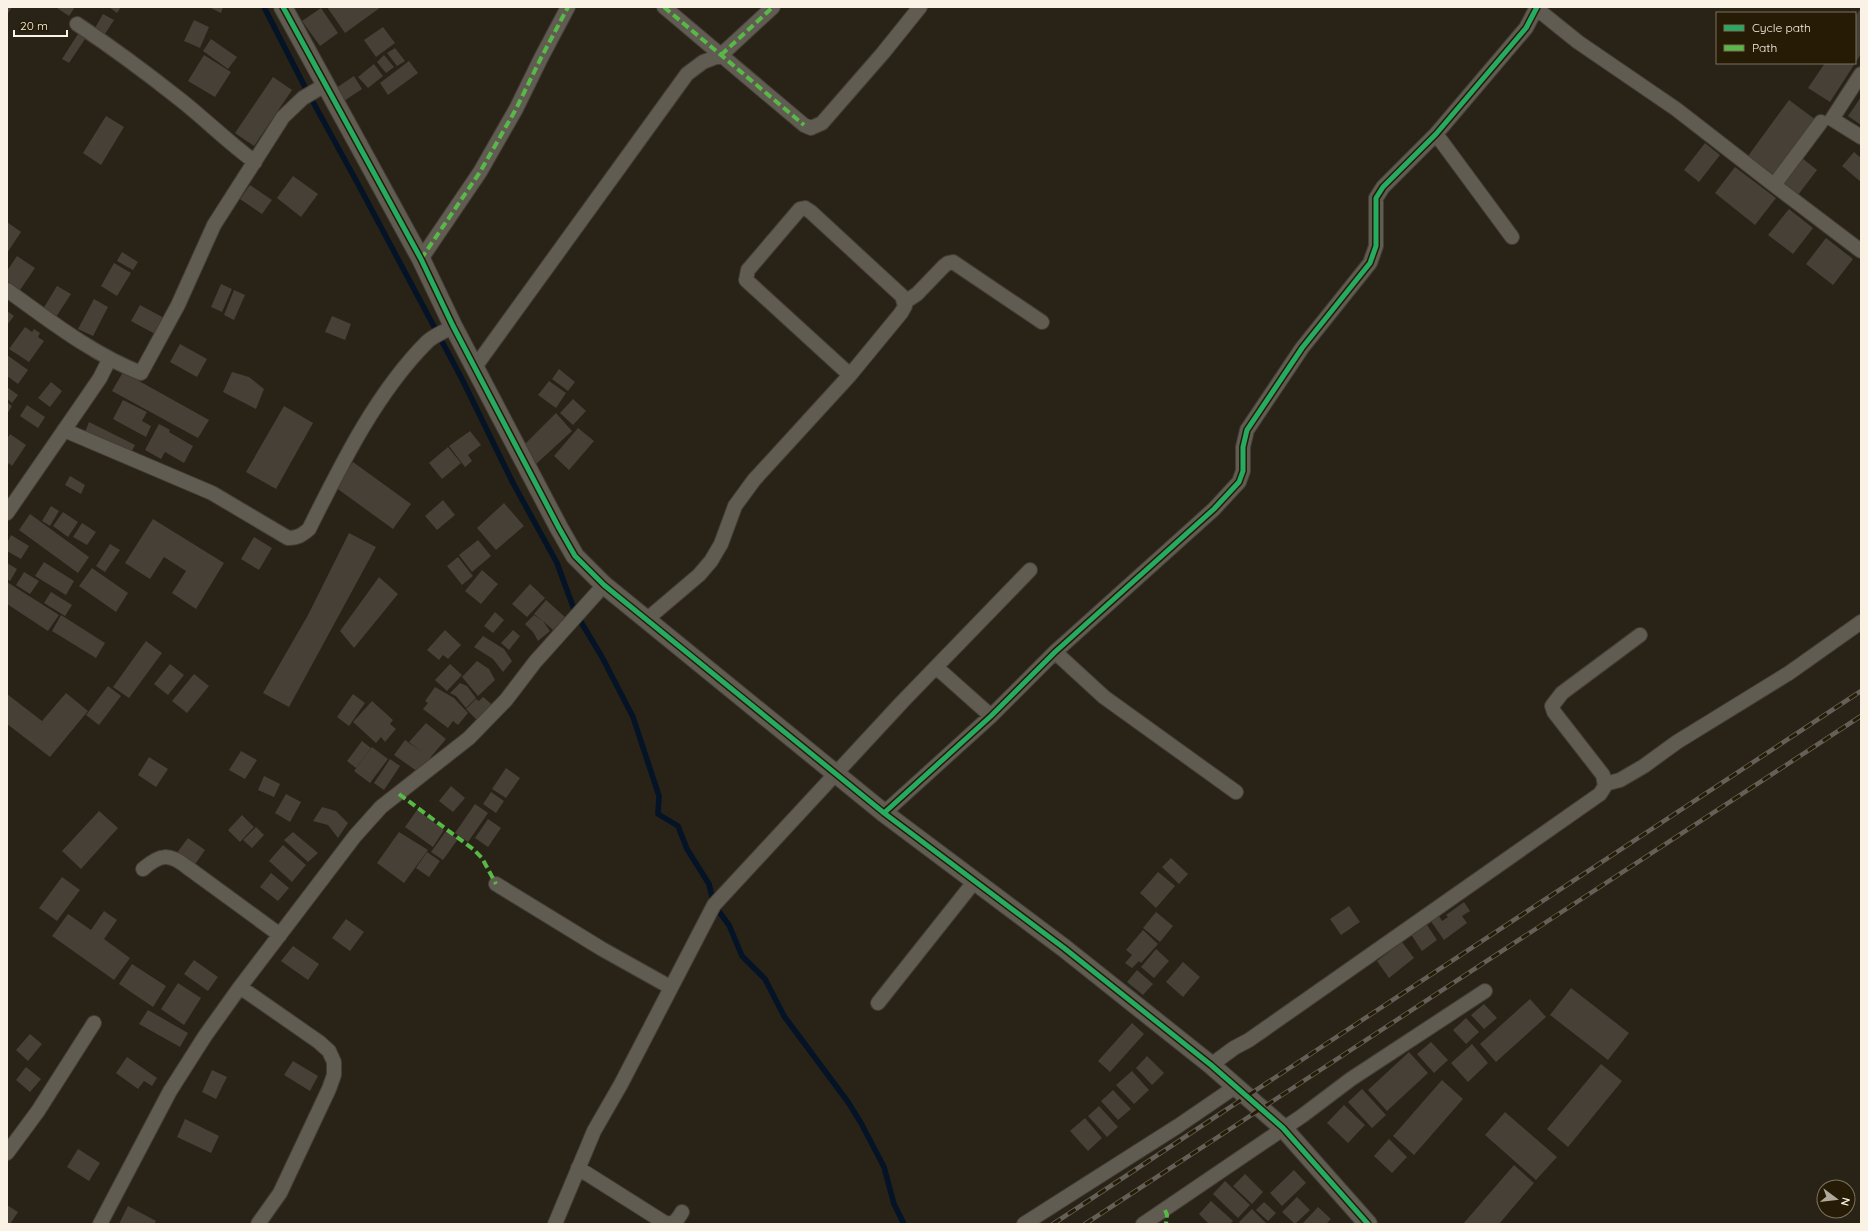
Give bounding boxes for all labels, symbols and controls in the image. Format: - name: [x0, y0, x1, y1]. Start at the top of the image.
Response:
- scale bar: [14, 12, 67, 38]
- legend: [1716, 12, 1856, 64]
- text: 20 m: [20, 18, 48, 33]
- text: Cycle path: [1752, 20, 1811, 35]
- text: Path: [1752, 40, 1777, 55]
- north arrow: [1816, 1179, 1856, 1219]
- text: N: [1838, 1196, 1853, 1207]

